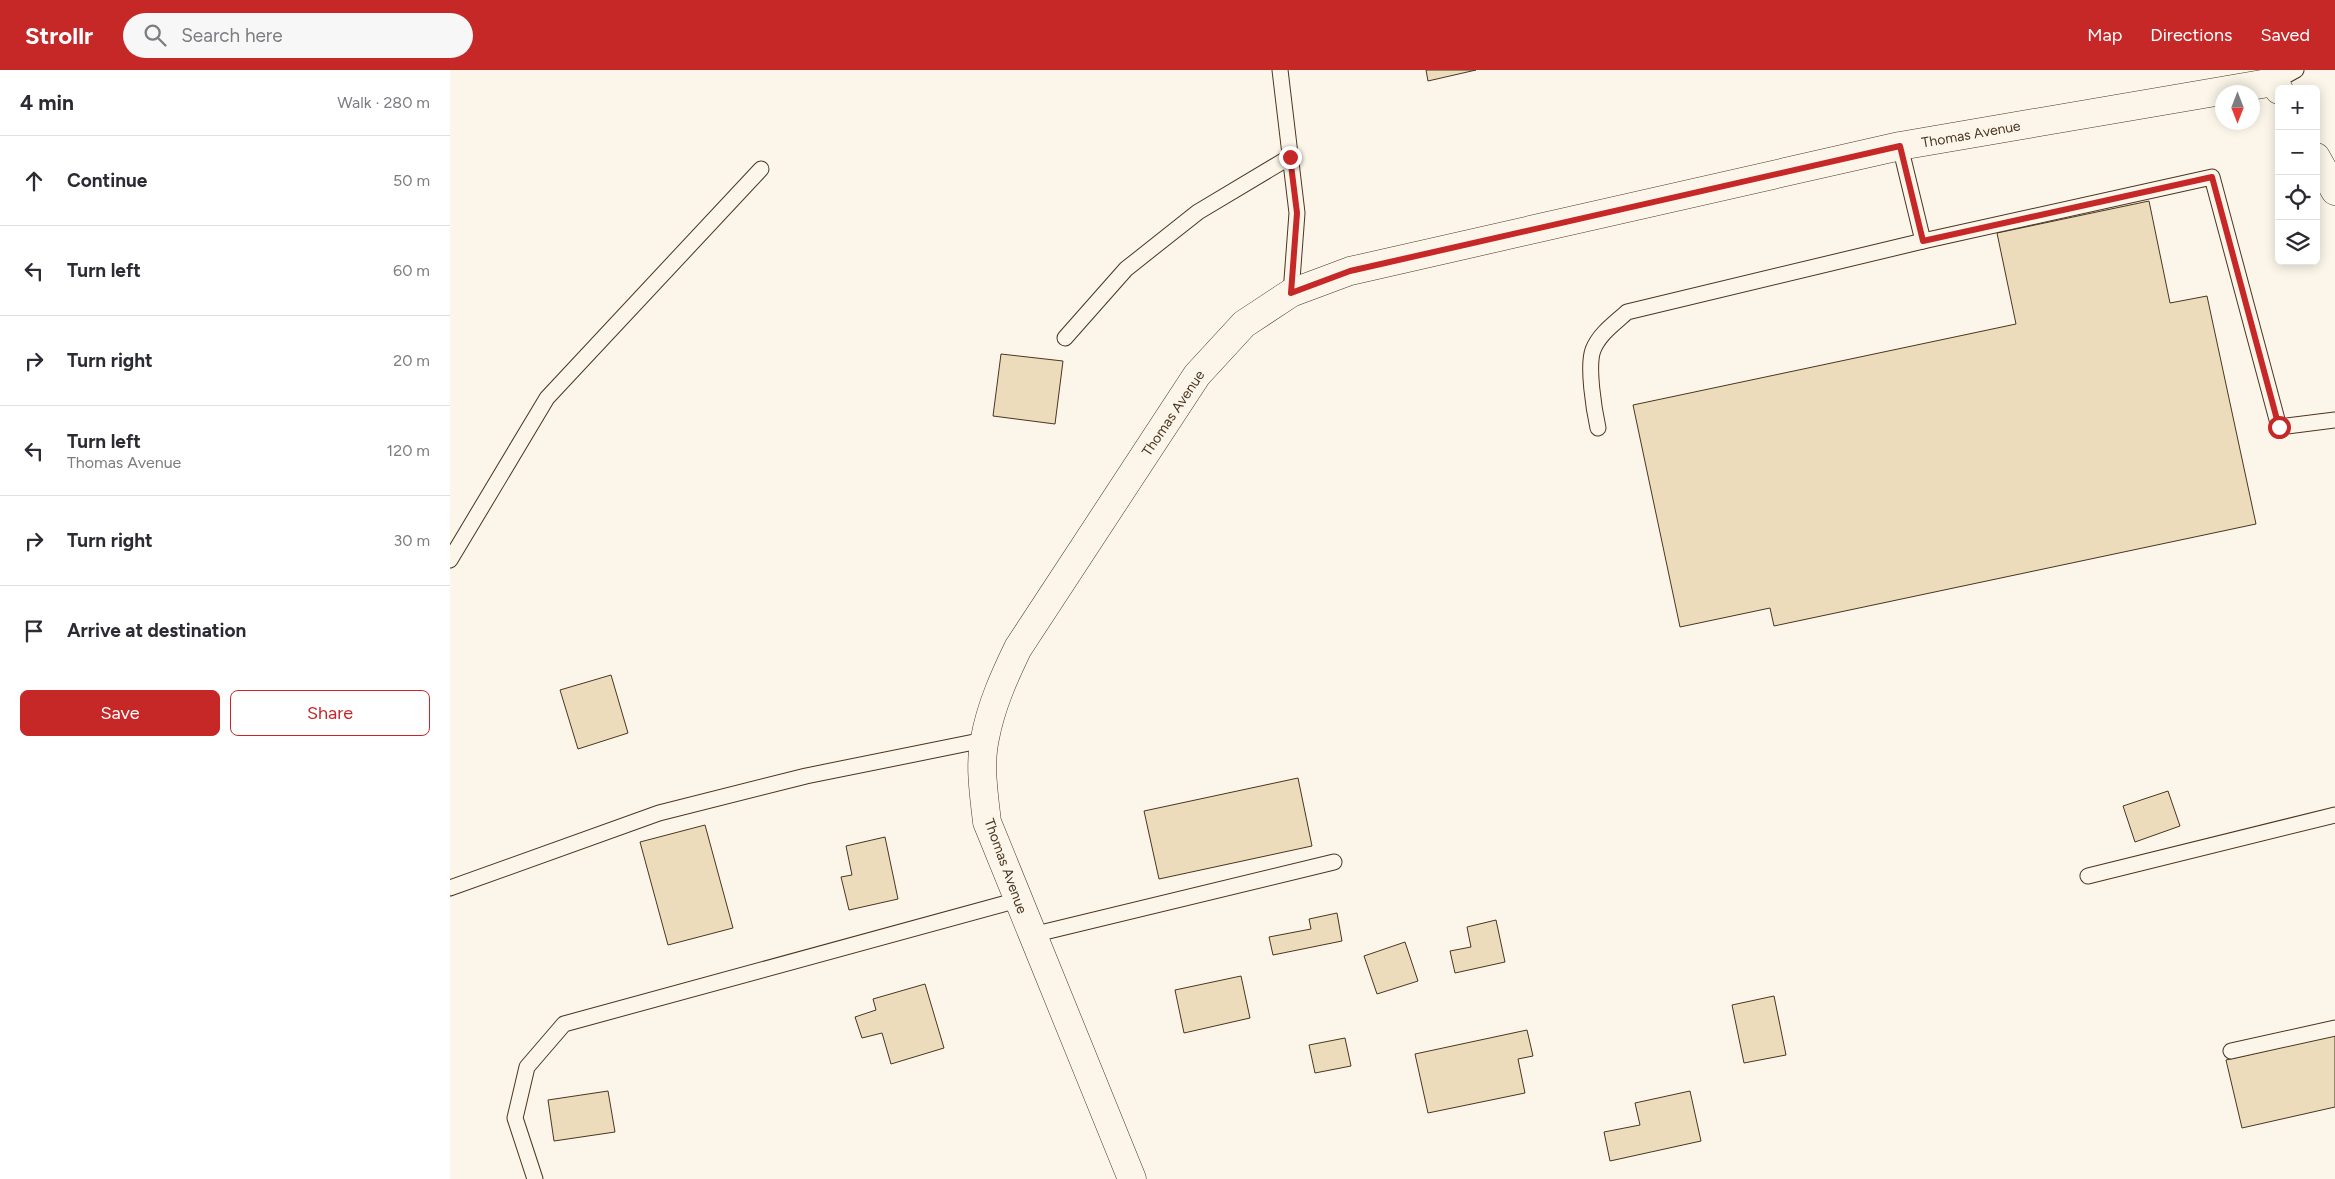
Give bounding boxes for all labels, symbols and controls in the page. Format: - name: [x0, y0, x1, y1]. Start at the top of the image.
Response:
- search box: [123, 13, 473, 58]
- text: Strollr: [25, 21, 93, 50]
- icon: search: [141, 21, 169, 49]
- text: Search here: [181, 24, 283, 47]
- text: Map: [2087, 24, 2122, 46]
- text: Directions: [2150, 24, 2232, 46]
- text: Saved: [2260, 24, 2310, 46]
- north arrow: [2215, 85, 2260, 130]
- map controls: [2275, 85, 2320, 265]
- button: +: [2275, 85, 2320, 130]
- text: 4 min: [20, 90, 74, 115]
- text: Walk · 280 m: [337, 93, 430, 112]
- street label: Thomas Avenue: [1920, 117, 2022, 152]
- button: −: [2275, 130, 2320, 175]
- route end: [1279, 146, 1302, 169]
- icon: ahead: [20, 167, 48, 195]
- text: Continue: [67, 169, 147, 192]
- text: 50 m: [393, 171, 430, 190]
- button: locate: [2275, 175, 2320, 220]
- button: layers: [2275, 220, 2320, 265]
- icon: left: [20, 257, 48, 285]
- text: Turn left: [67, 259, 141, 282]
- text: 60 m: [393, 261, 430, 280]
- icon: right: [20, 347, 48, 375]
- text: Turn right: [67, 349, 153, 372]
- text: 20 m: [393, 351, 430, 370]
- street label: Thomas Avenue: [1138, 367, 1209, 460]
- route start: [2268, 416, 2291, 439]
- text: Turn left: [67, 430, 141, 453]
- icon: left: [20, 437, 48, 465]
- text: 120 m: [387, 441, 430, 460]
- text: Thomas Avenue: [67, 453, 181, 472]
- icon: right: [20, 527, 48, 555]
- text: Turn right: [67, 529, 153, 552]
- text: 30 m: [393, 531, 430, 550]
- icon: arrive: [20, 617, 48, 645]
- text: Arrive at destination: [67, 619, 246, 642]
- button: Save: [20, 690, 220, 736]
- button: Share: [230, 690, 430, 736]
- street label: Thomas Avenue: [980, 816, 1031, 916]

